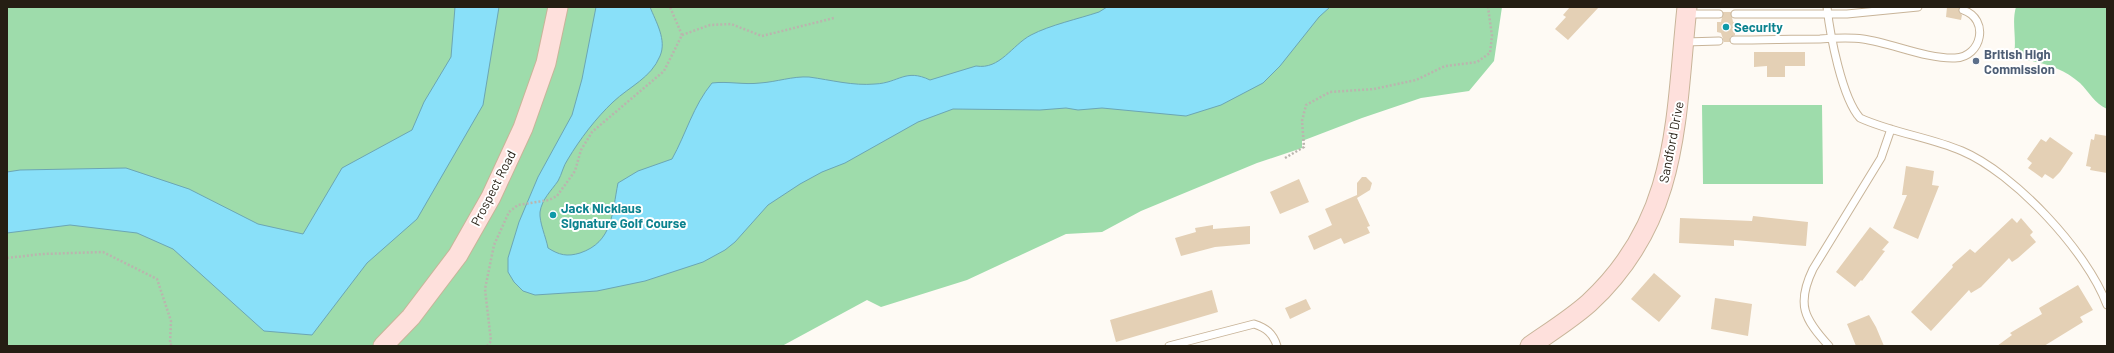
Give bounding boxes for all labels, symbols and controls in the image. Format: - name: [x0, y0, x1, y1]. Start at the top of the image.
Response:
- place label: Security: [1734, 19, 1783, 35]
- marker: Security: [1721, 22, 1731, 32]
- place label: British High Commission: [1984, 46, 2055, 77]
- marker: British High Commission: [1971, 56, 1981, 66]
- street label: Sandford Drive: [1655, 100, 1687, 184]
- street label: Prospect Road: [467, 148, 519, 228]
- place label: Jack Nicklaus Signature Golf Course: [561, 200, 686, 231]
- marker: Jack Nicklaus Signature Golf Course: [548, 210, 558, 220]

